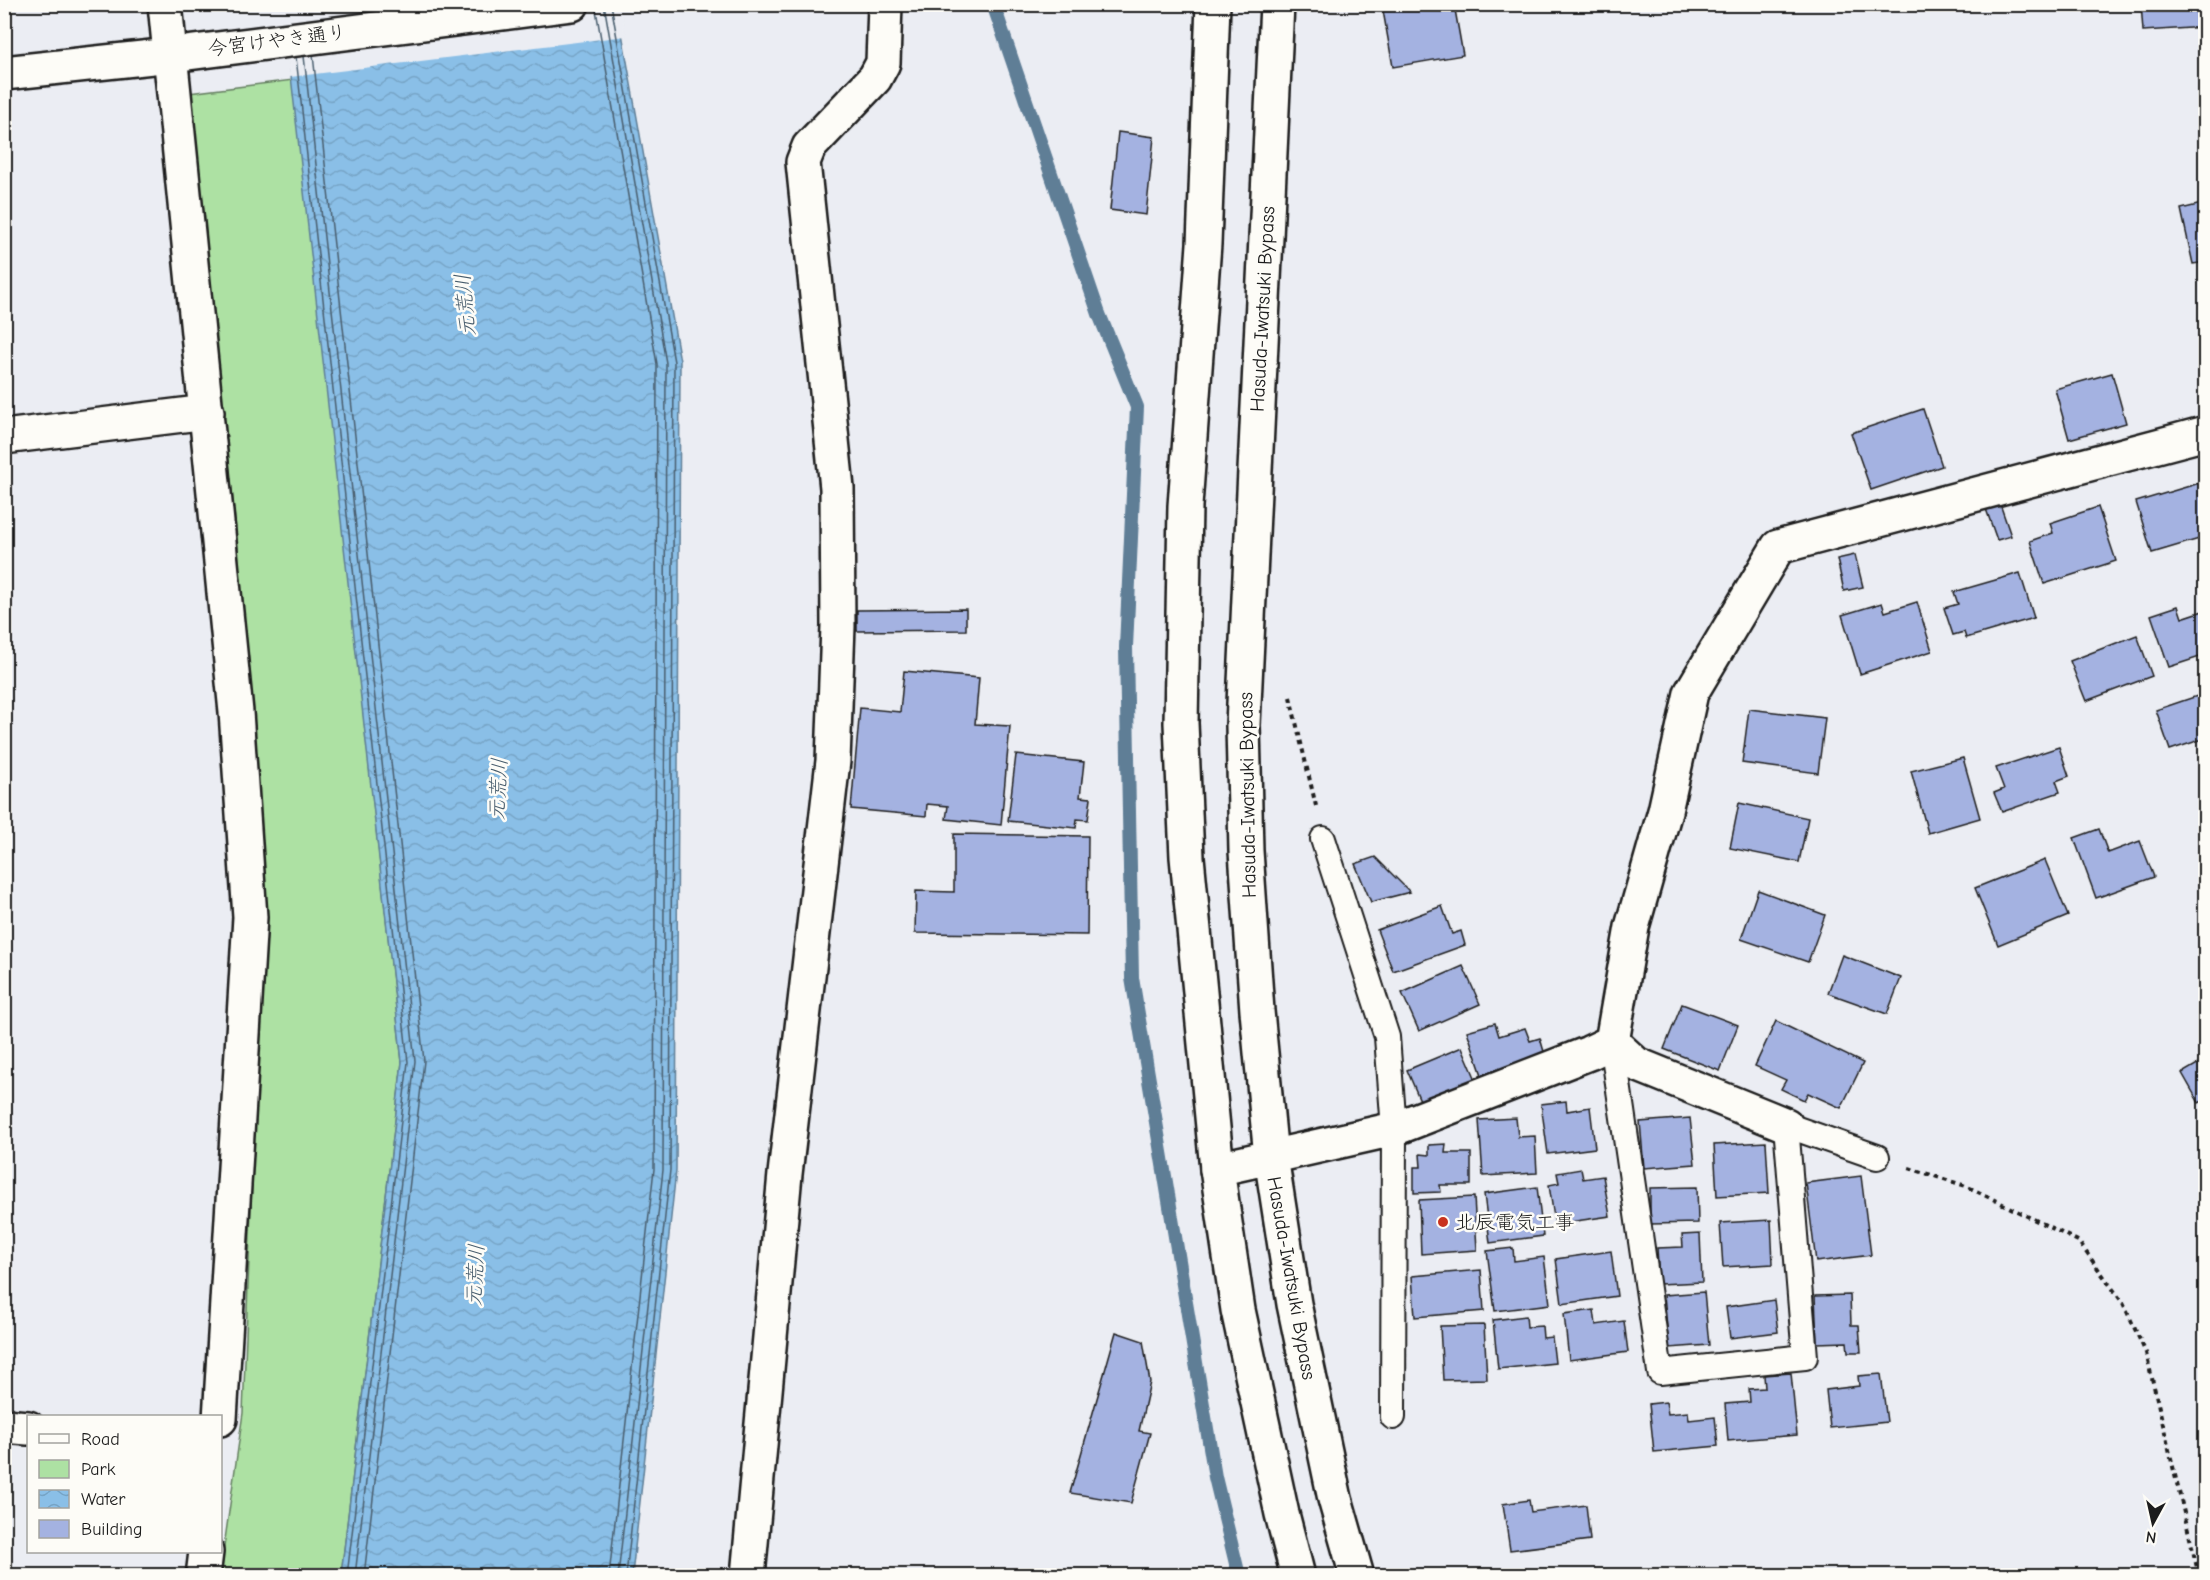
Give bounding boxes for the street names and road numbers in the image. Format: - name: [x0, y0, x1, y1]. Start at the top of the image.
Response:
- street label: 今宮けやき通り: [206, 21, 348, 60]
- street label: Hasuda-Iwatsuki Bypass: [1246, 206, 1279, 413]
- street label: Hasuda-Iwatsuki Bypass: [1234, 692, 1261, 898]
- street label: Hasuda-Iwatsuki Bypass: [1262, 1175, 1321, 1382]

